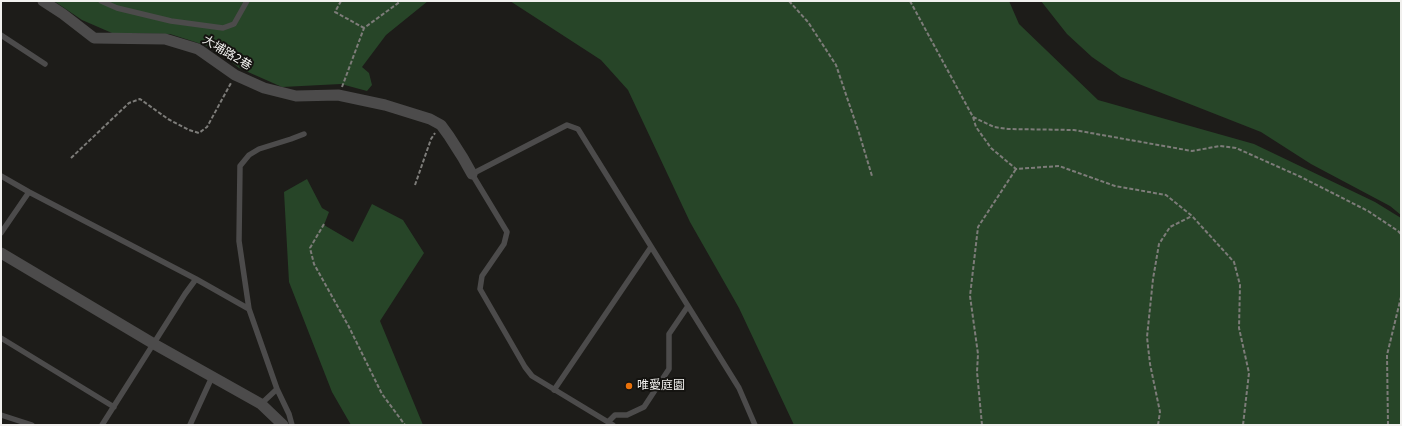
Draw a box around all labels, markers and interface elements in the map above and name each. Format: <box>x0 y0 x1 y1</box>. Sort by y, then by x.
street label: 大埔路2巷 <box>200 33 254 73</box>
place label: 唯愛庭園 <box>637 379 685 393</box>
marker: 唯愛庭園 <box>624 381 634 391</box>

